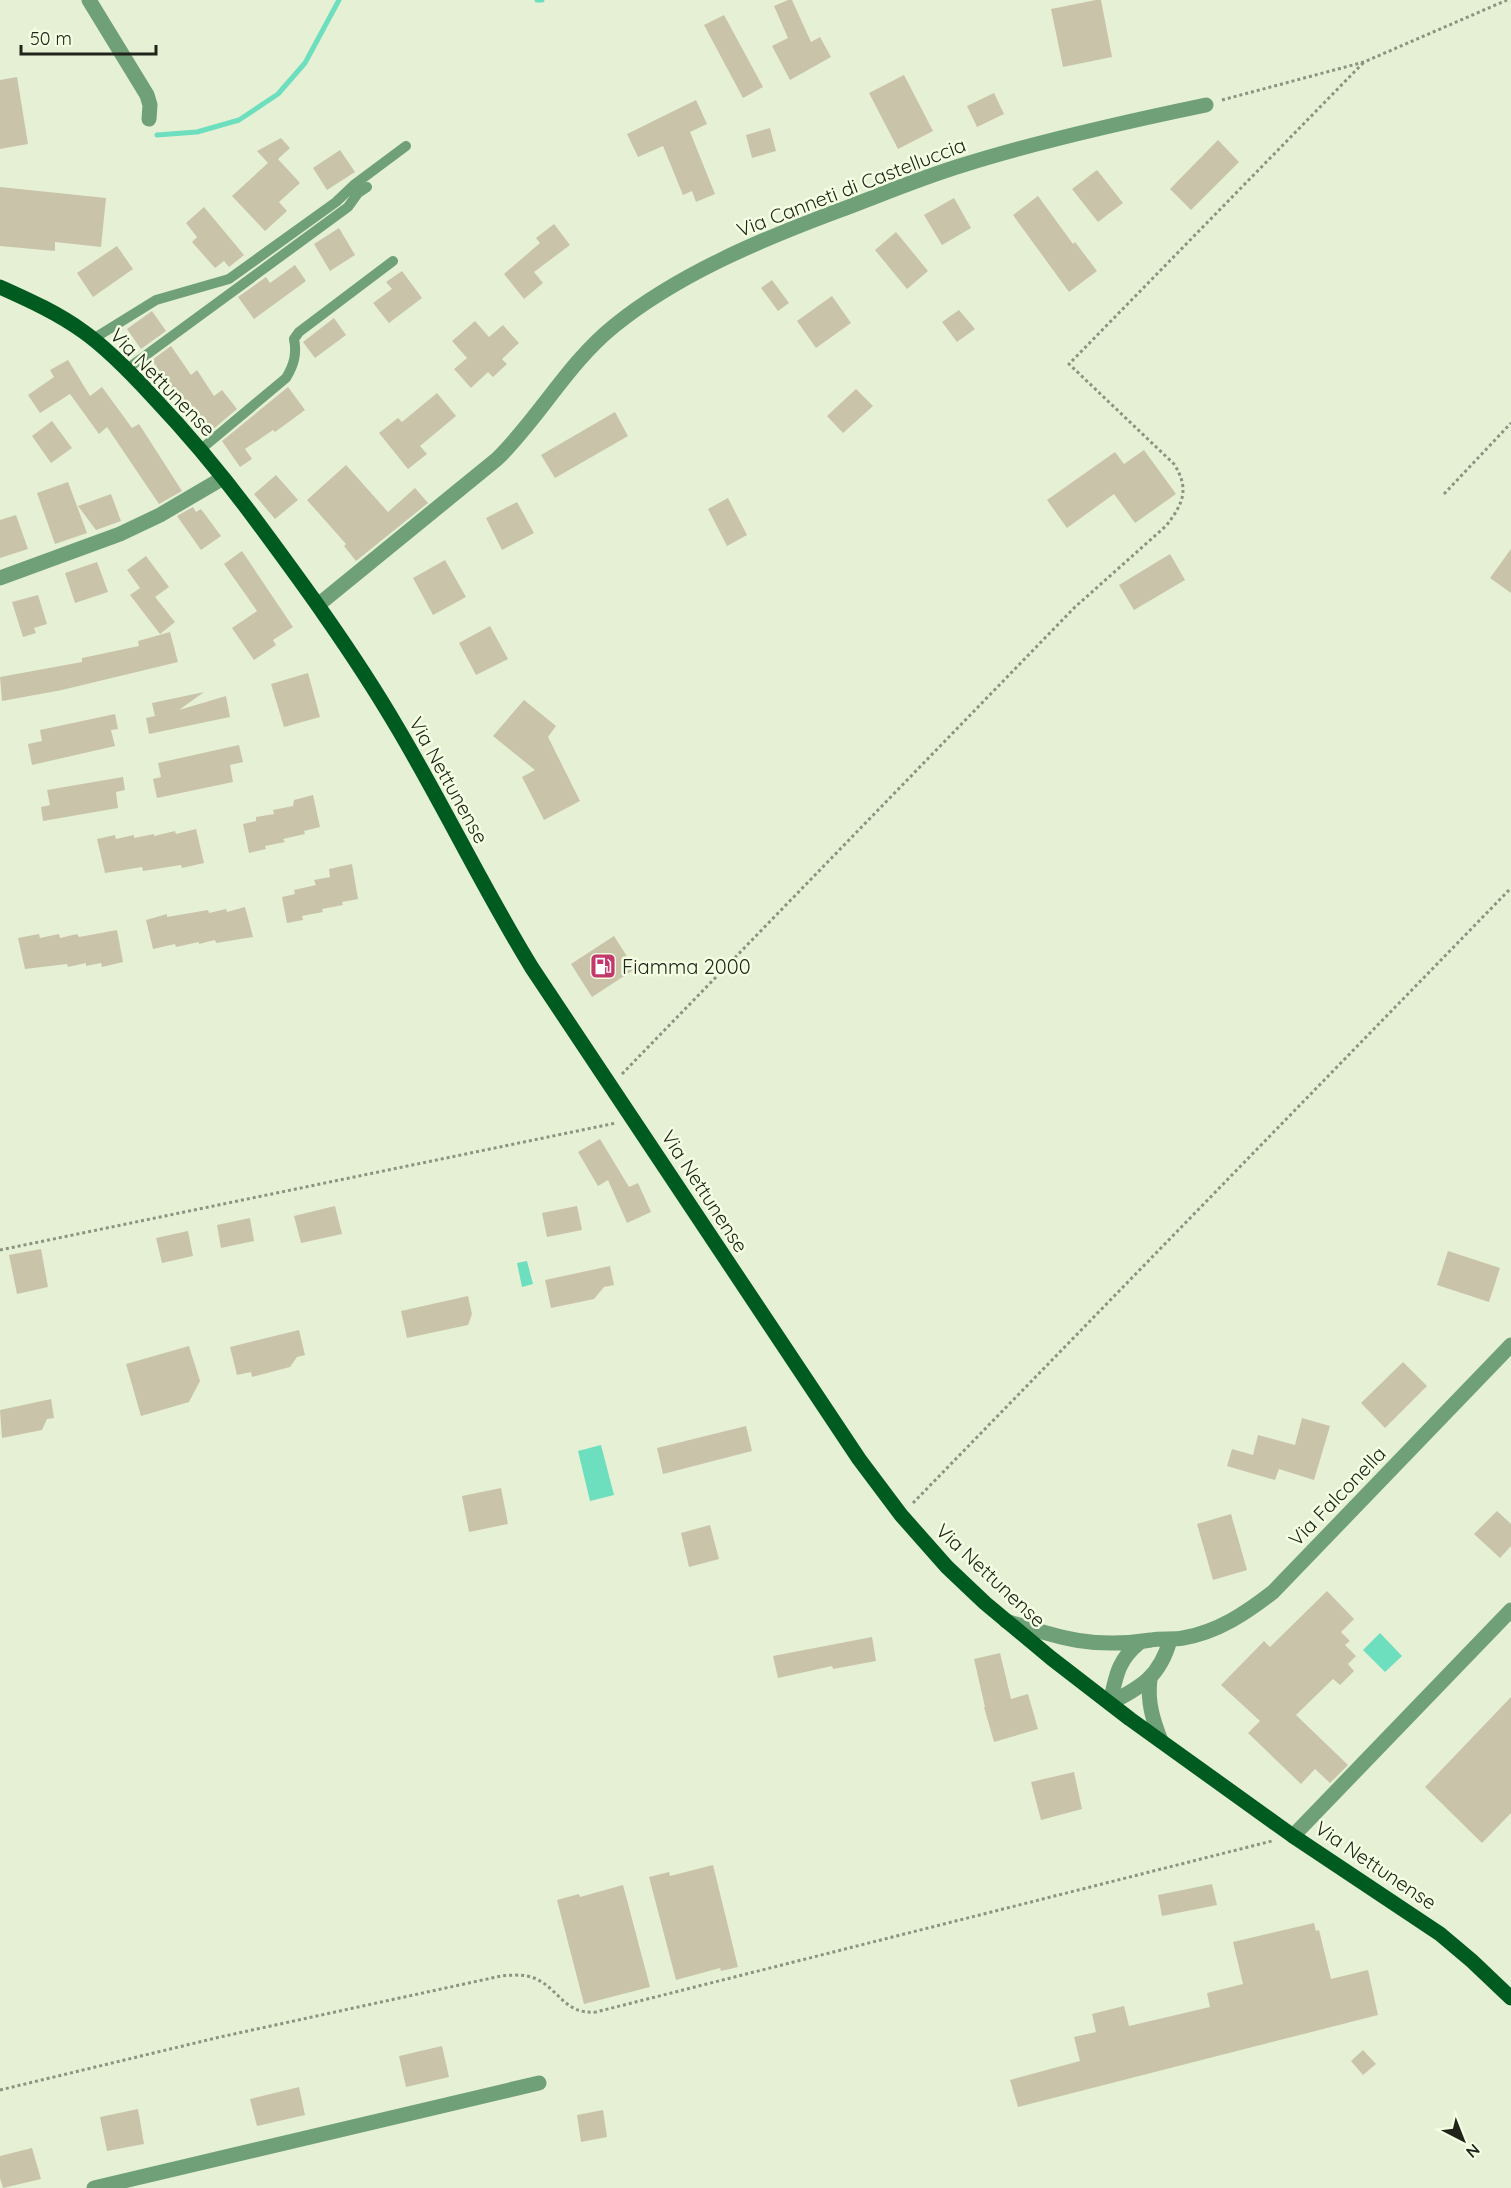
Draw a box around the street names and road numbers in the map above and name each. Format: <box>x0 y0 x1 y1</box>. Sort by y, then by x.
street label: Via Canneti di Castelluccia <box>733 132 969 242</box>
street label: Via Nettunense <box>105 323 221 441</box>
street label: Via Nettunense <box>404 712 494 848</box>
street label: Via Nettunense <box>656 1125 754 1257</box>
street label: Via Falconella <box>1283 1441 1391 1551</box>
street label: Via Nettunense <box>931 1518 1051 1632</box>
street label: Via Nettunense <box>1311 1815 1441 1915</box>

